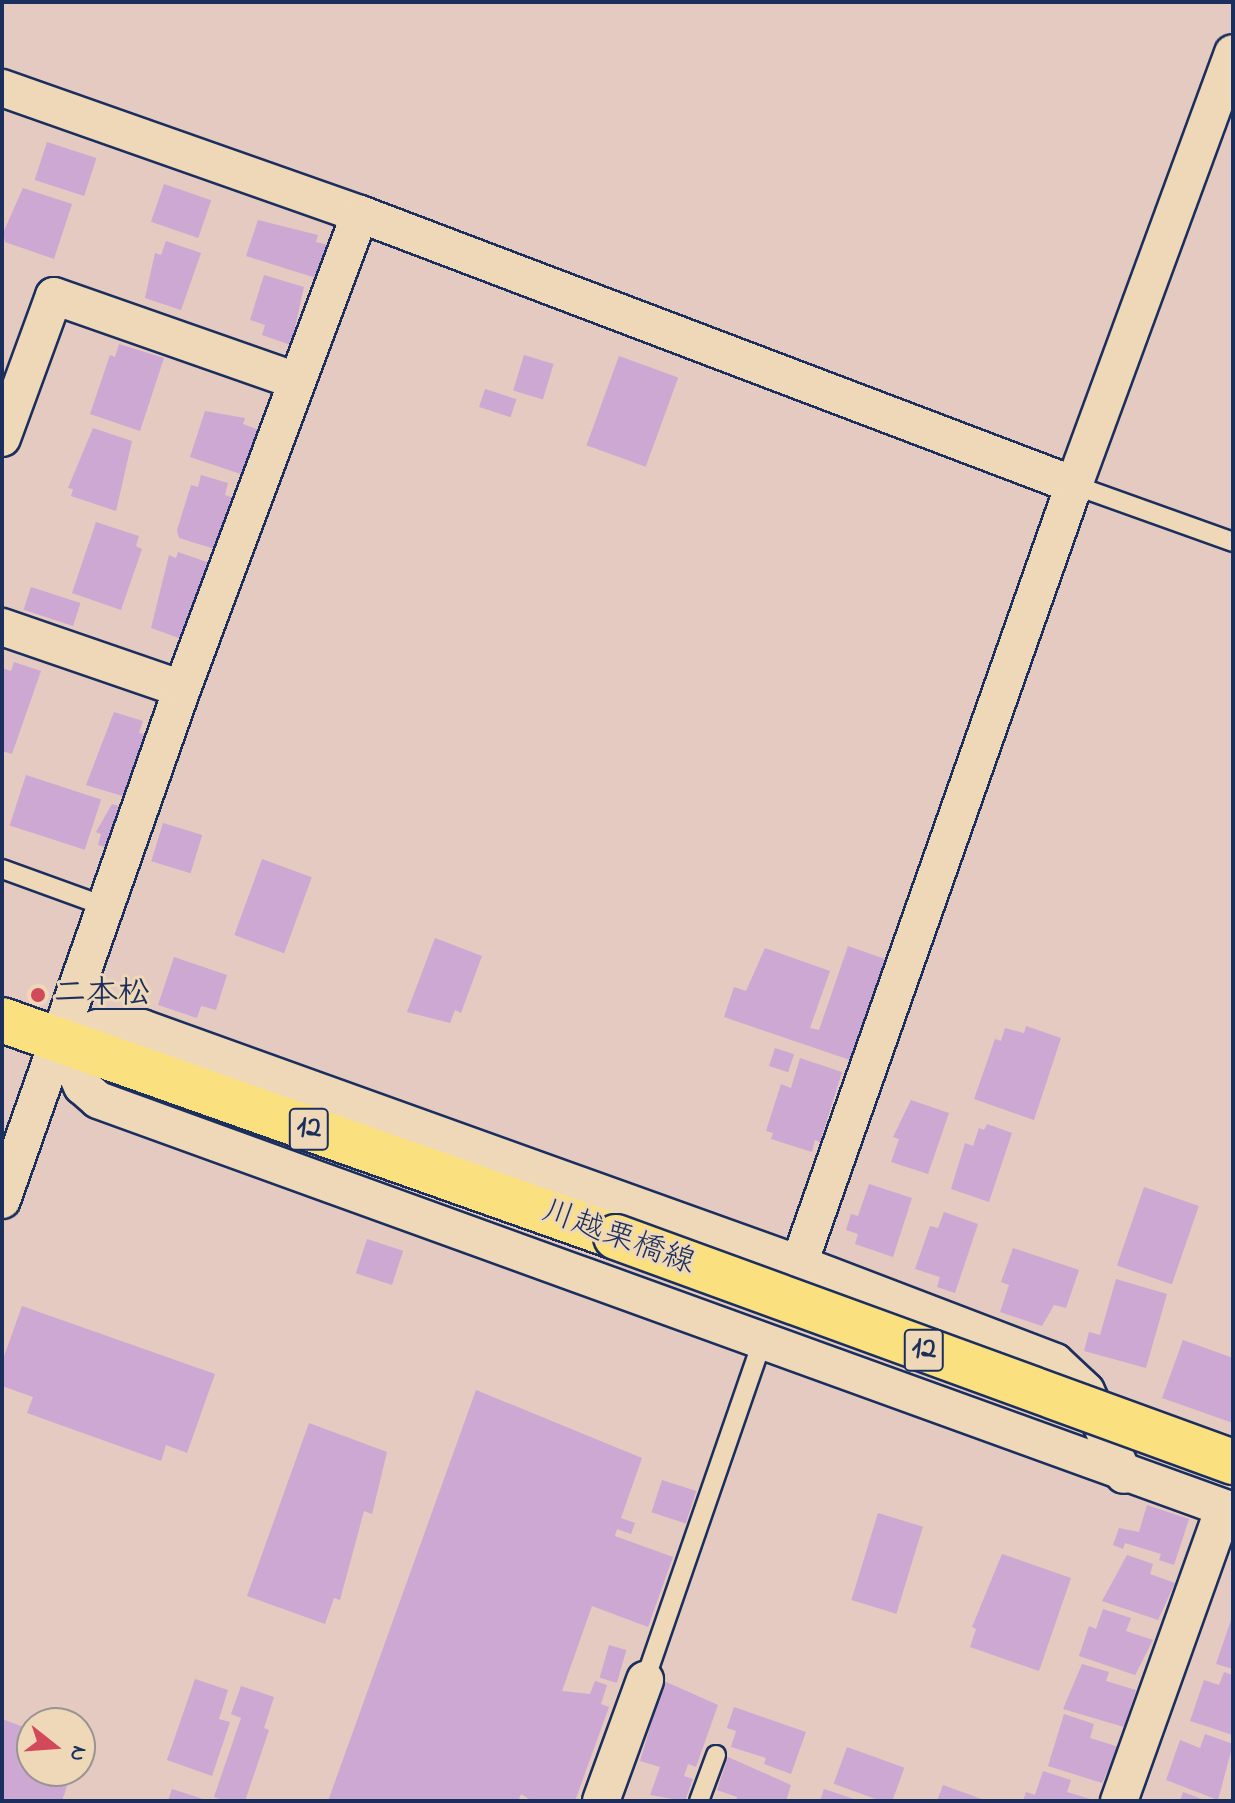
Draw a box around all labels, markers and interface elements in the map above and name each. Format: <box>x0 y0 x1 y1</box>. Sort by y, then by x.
place label: 二本松 <box>54 976 150 1014</box>
marker: 二本松 <box>29 986 47 1004</box>
road number: 12 <box>287 1103 331 1155</box>
street label: 川越栗橋線 <box>536 1194 700 1284</box>
road number: 12 <box>902 1324 946 1376</box>
north arrow <box>16 1707 96 1787</box>
text: N <box>60 1742 95 1765</box>

